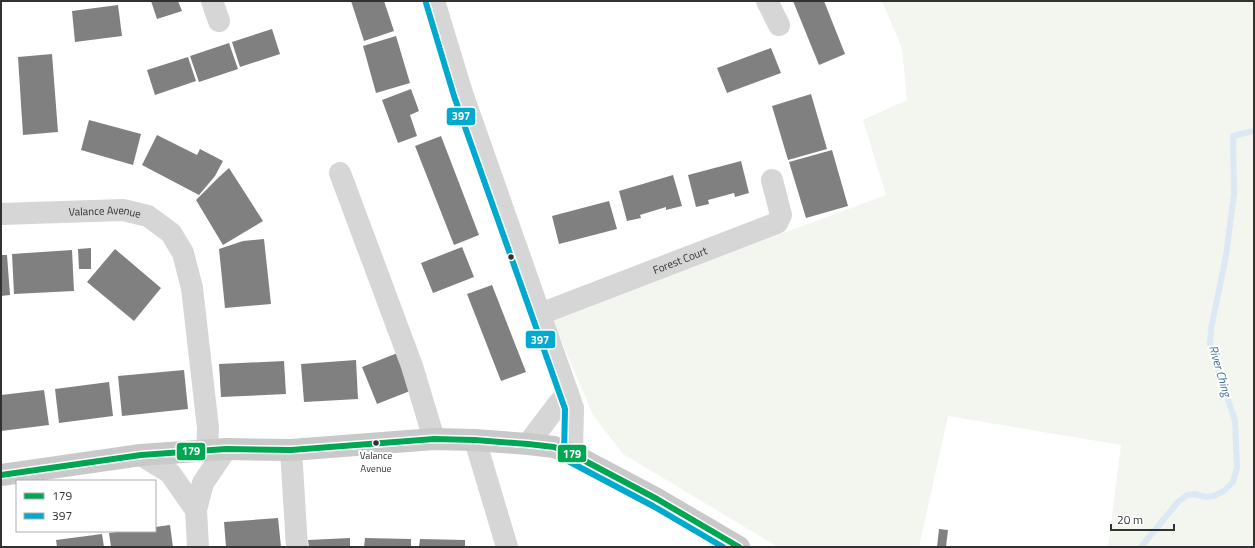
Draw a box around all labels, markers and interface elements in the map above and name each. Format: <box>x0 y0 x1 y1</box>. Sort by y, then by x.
line badge: 397 <box>446 107 476 126</box>
text: 397 <box>452 108 470 124</box>
street label: Valance Avenue <box>68 202 143 222</box>
street label: Forest Court <box>650 242 710 278</box>
unlabelled marker <box>506 252 516 262</box>
line badge: 397 <box>525 330 556 349</box>
text: 397 <box>531 332 549 348</box>
water label: River Ching <box>1204 343 1237 400</box>
marker: Valance Avenue <box>371 438 381 448</box>
line badge: 179 <box>176 442 206 461</box>
text: 179 <box>182 443 200 459</box>
line badge: 179 <box>557 444 587 463</box>
text: 179 <box>563 446 581 462</box>
place label: Valance Avenue <box>360 448 392 476</box>
legend <box>16 480 156 532</box>
text: 179 <box>52 486 72 505</box>
text: 397 <box>52 506 72 525</box>
scale bar <box>1111 506 1174 532</box>
text: 20 m <box>1117 510 1143 529</box>

